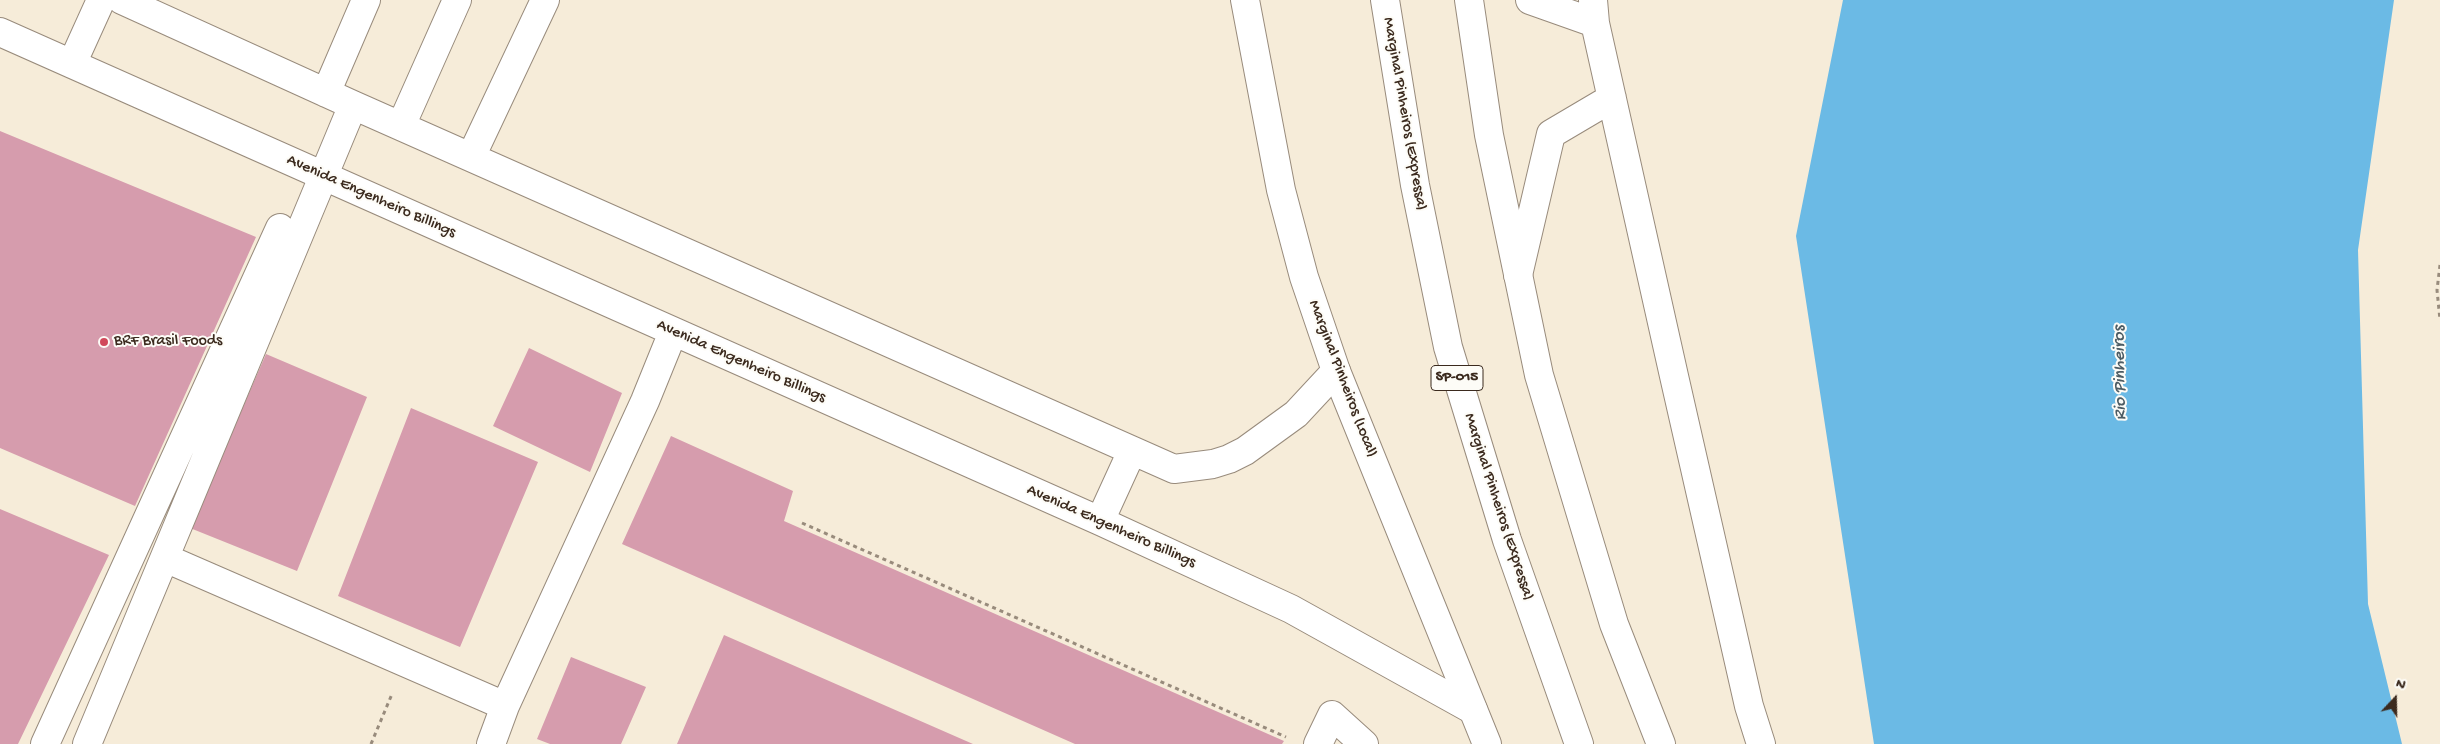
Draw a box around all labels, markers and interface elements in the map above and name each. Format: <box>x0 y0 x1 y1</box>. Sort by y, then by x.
street label: Marginal Pinheiros (Expressa) <box>1378 16 1430 212</box>
street label: Avenida Engenheiro Billings <box>283 151 459 243</box>
street label: Marginal Pinheiros (Local) <box>1303 298 1381 460</box>
street label: Avenida Engenheiro Billings <box>653 316 829 408</box>
water label: Rio Pinheiros <box>2109 326 2133 420</box>
place label: BRF Brasil Foods <box>114 332 222 352</box>
marker: BRF Brasil Foods <box>98 336 110 348</box>
road number: SP-015 <box>1431 366 1483 390</box>
street label: Marginal Pinheiros (Expressa) <box>1459 411 1537 603</box>
street label: Avenida Engenheiro Billings <box>1023 481 1199 573</box>
north arrow <box>2370 674 2420 724</box>
text: N <box>2393 675 2408 694</box>

